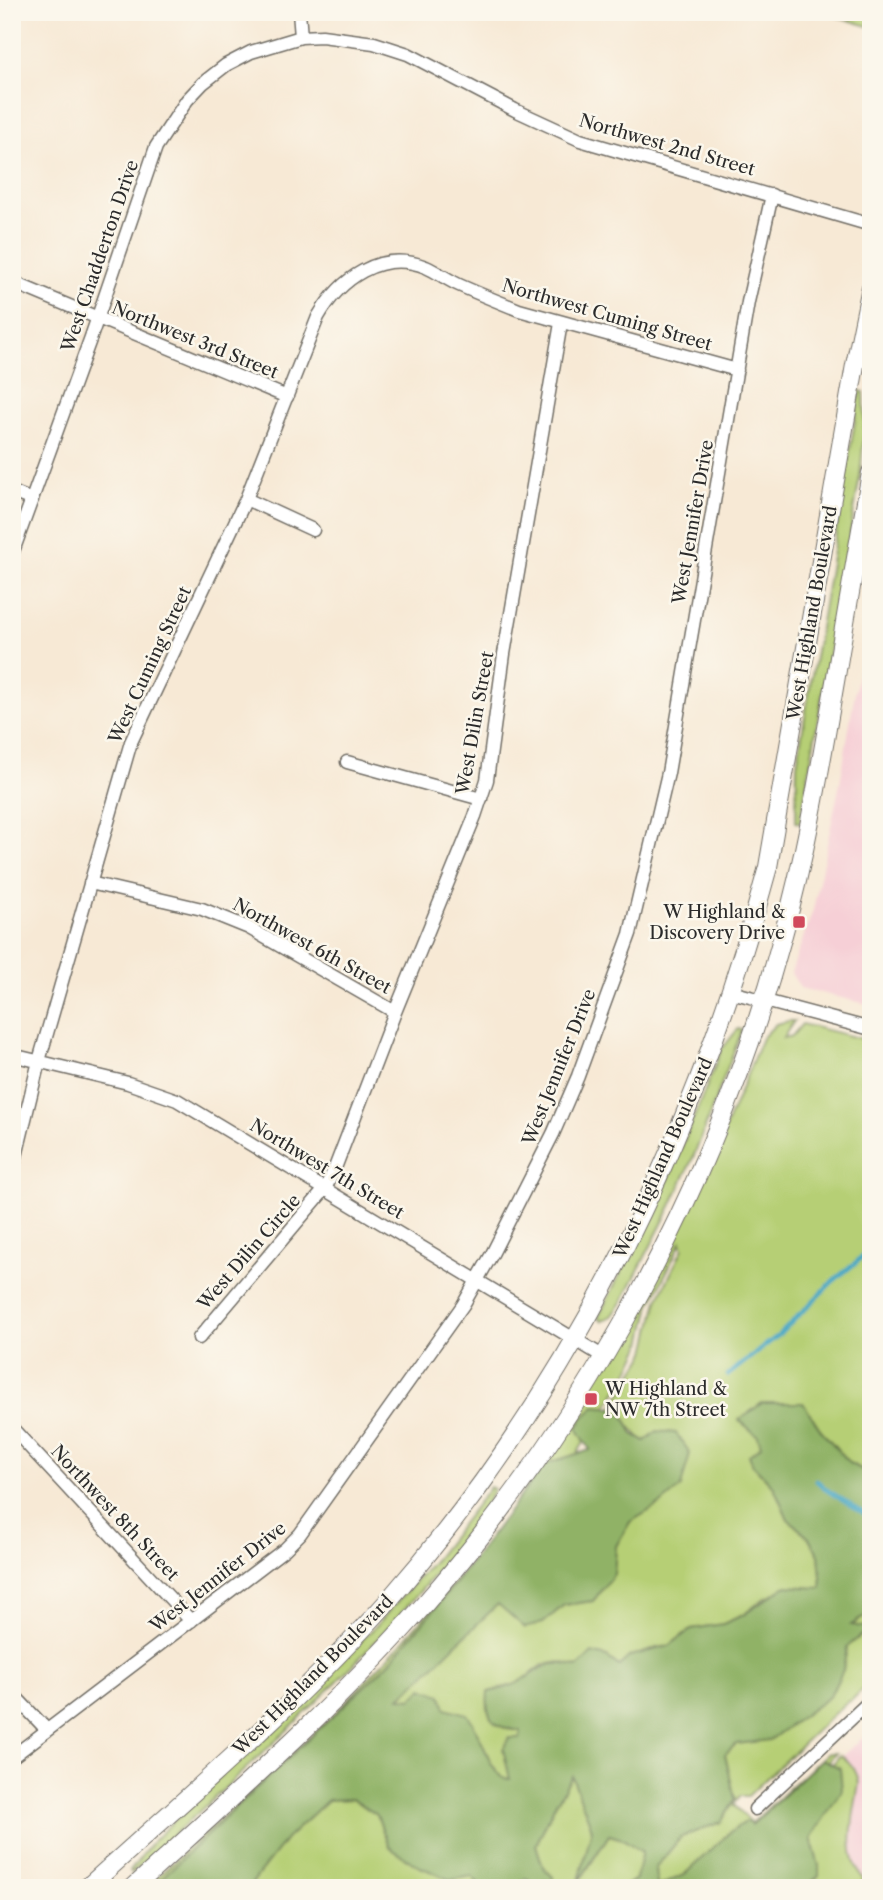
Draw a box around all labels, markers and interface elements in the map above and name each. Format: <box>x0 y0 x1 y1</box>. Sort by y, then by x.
street label: Northwest 2nd Street <box>577 109 758 181</box>
street label: West Chadderton Drive <box>56 157 143 356</box>
street label: Northwest Cuming Street <box>499 274 715 356</box>
street label: Northwest 3rd Street <box>109 297 282 384</box>
street label: West Jennifer Drive <box>668 438 718 607</box>
street label: West Highland Boulevard <box>782 504 842 723</box>
street label: West Cuming Street <box>103 582 196 748</box>
street label: West Dilin Street <box>451 649 499 797</box>
street label: Northwest 6th Street <box>229 893 396 999</box>
place label: W Highland & Discovery Drive <box>649 901 785 944</box>
marker: W Highland & Discovery Drive <box>791 914 807 930</box>
street label: West Jennifer Drive <box>517 986 600 1149</box>
street label: West Highland Boulevard <box>608 1054 717 1263</box>
street label: Northwest 7th Street <box>246 1114 409 1224</box>
street label: West Dilin Circle <box>192 1190 305 1315</box>
place label: W Highland & NW 7th Street <box>604 1378 727 1421</box>
marker: W Highland & NW 7th Street <box>583 1391 599 1407</box>
street label: Northwest 8th Street <box>46 1441 184 1586</box>
street label: West Jennifer Drive <box>145 1517 290 1638</box>
street label: West Highland Boulevard <box>228 1590 398 1760</box>

